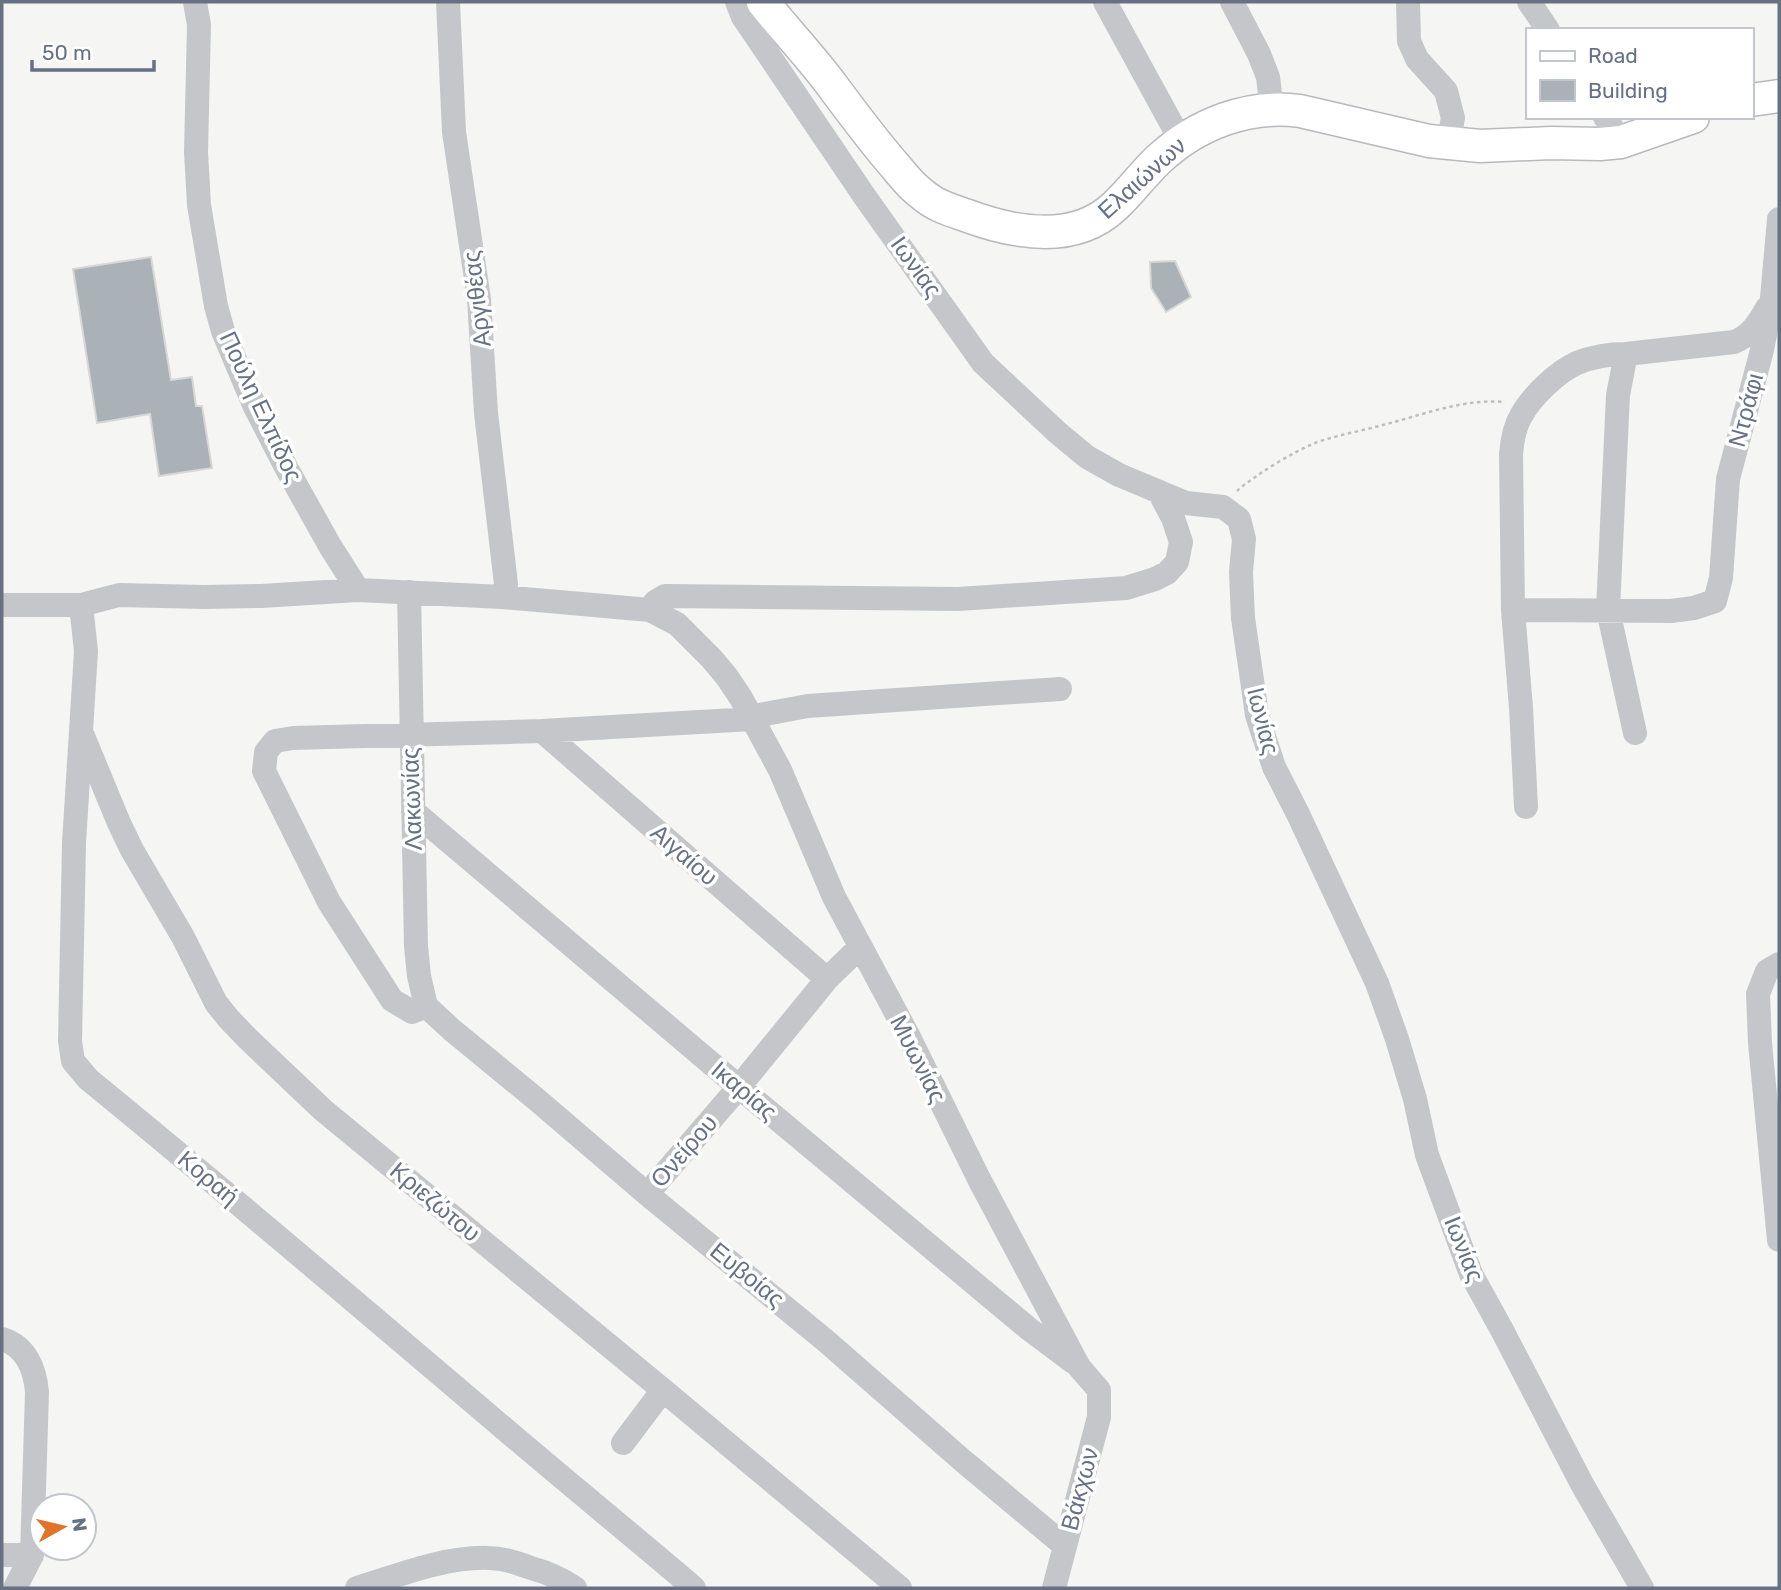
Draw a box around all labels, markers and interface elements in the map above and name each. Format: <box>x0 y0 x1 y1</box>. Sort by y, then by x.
scale bar <box>32 28 154 72</box>
legend <box>1526 28 1753 119</box>
text: 50 m <box>42 40 92 65</box>
text: Road <box>1588 43 1638 68</box>
text: Building <box>1588 78 1668 103</box>
street label: Ελαιώνων <box>1092 131 1192 225</box>
street label: Ιωνίας <box>885 231 947 303</box>
street label: Αργιθέας <box>457 249 497 349</box>
street label: Πούλη Ελπίδος <box>214 327 308 487</box>
street label: Ντράφι <box>1723 370 1769 450</box>
street label: Ιωνίας <box>1241 685 1285 757</box>
street label: Λακωνίας <box>396 747 428 851</box>
street label: Αιγαίου <box>645 819 723 891</box>
street label: Μυωνίας <box>884 1010 952 1108</box>
street label: Ικαρίας <box>706 1056 782 1126</box>
street label: Ονείρου <box>645 1109 723 1193</box>
street label: Κοραή <box>172 1145 244 1211</box>
street label: Κριεζώτου <box>384 1156 486 1248</box>
street label: Ιωνίας <box>1438 1212 1490 1286</box>
street label: Ευβοίας <box>704 1237 790 1313</box>
street label: Βάκχων <box>1056 1445 1104 1533</box>
north arrow <box>28 1492 98 1562</box>
text: N <box>67 1516 92 1533</box>

